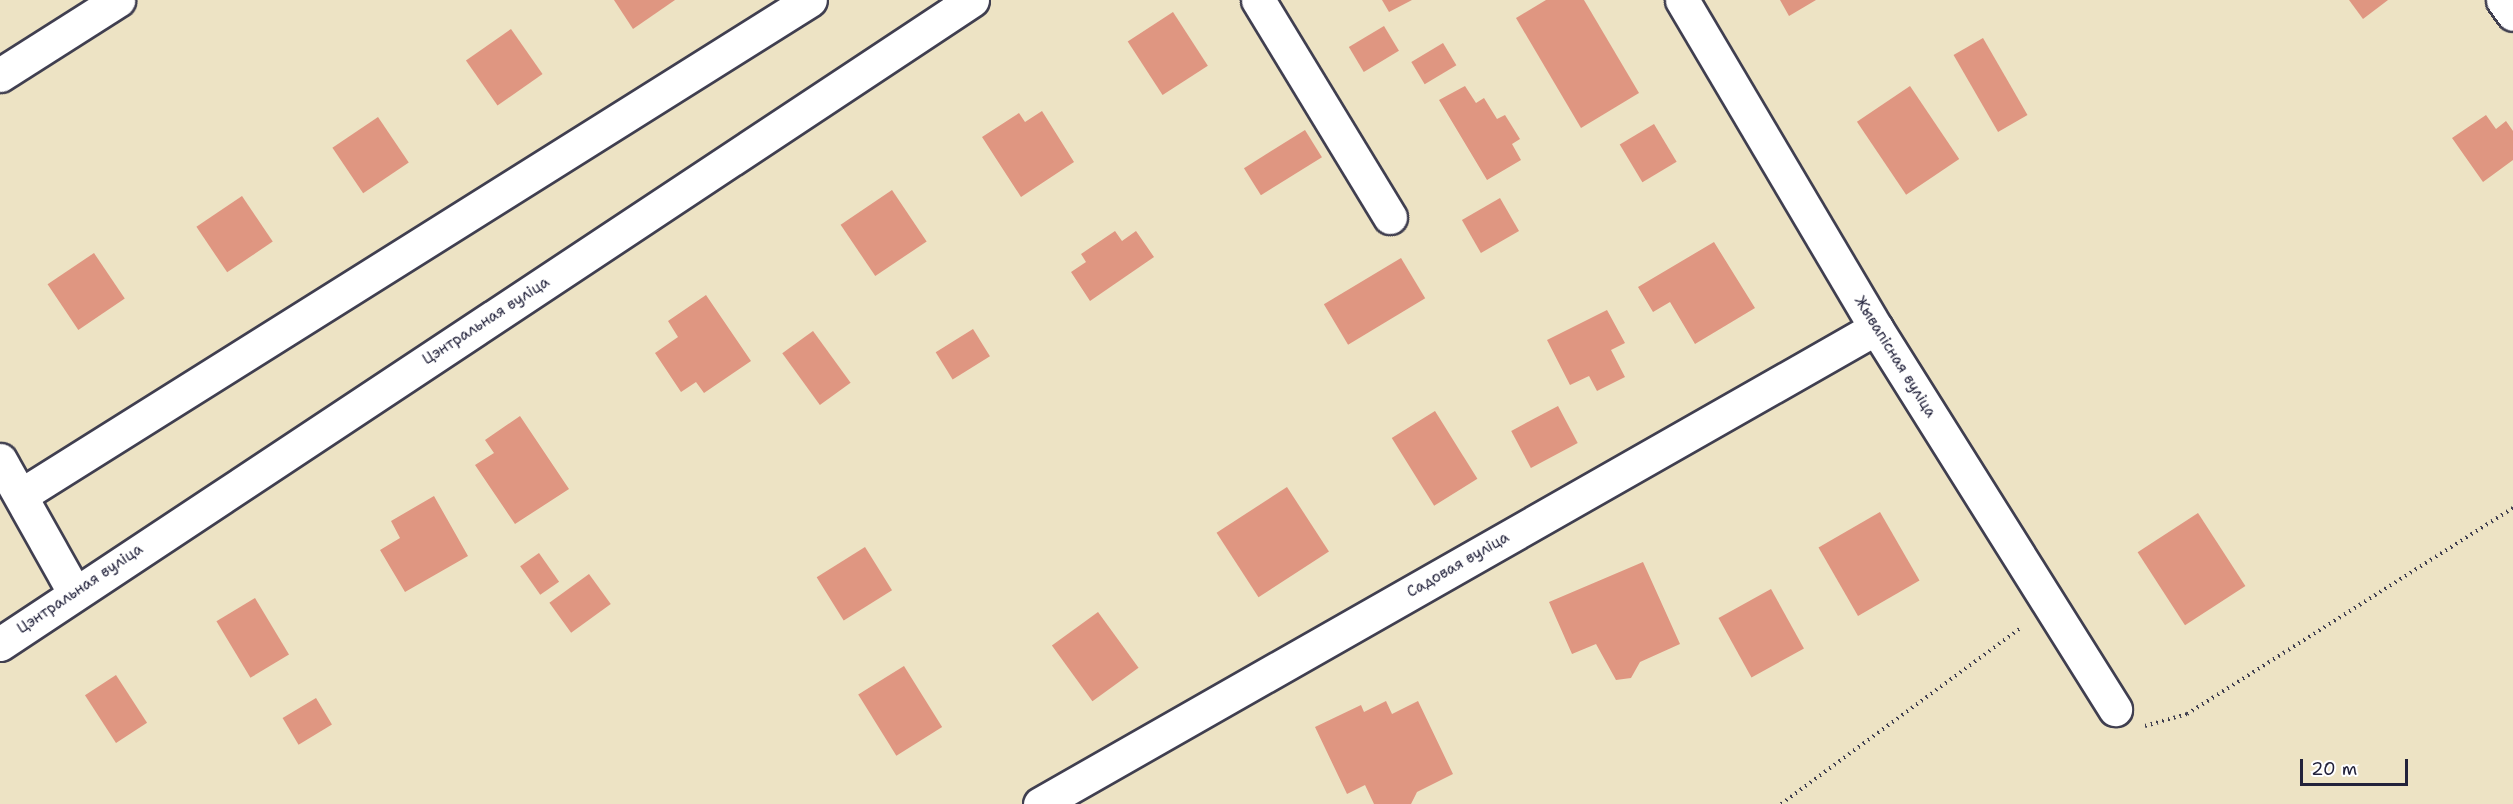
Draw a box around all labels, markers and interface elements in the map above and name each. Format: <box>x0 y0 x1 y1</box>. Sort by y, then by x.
street label: Цэнтральная вуліца <box>419 273 553 369</box>
street label: Жывапісная вуліца <box>1850 293 1940 421</box>
street label: Садовая вуліца <box>1404 528 1512 602</box>
street label: Цэнтральная вуліца <box>14 540 146 638</box>
scale bar <box>2303 747 2411 785</box>
text: 20 m <box>2311 757 2357 781</box>

